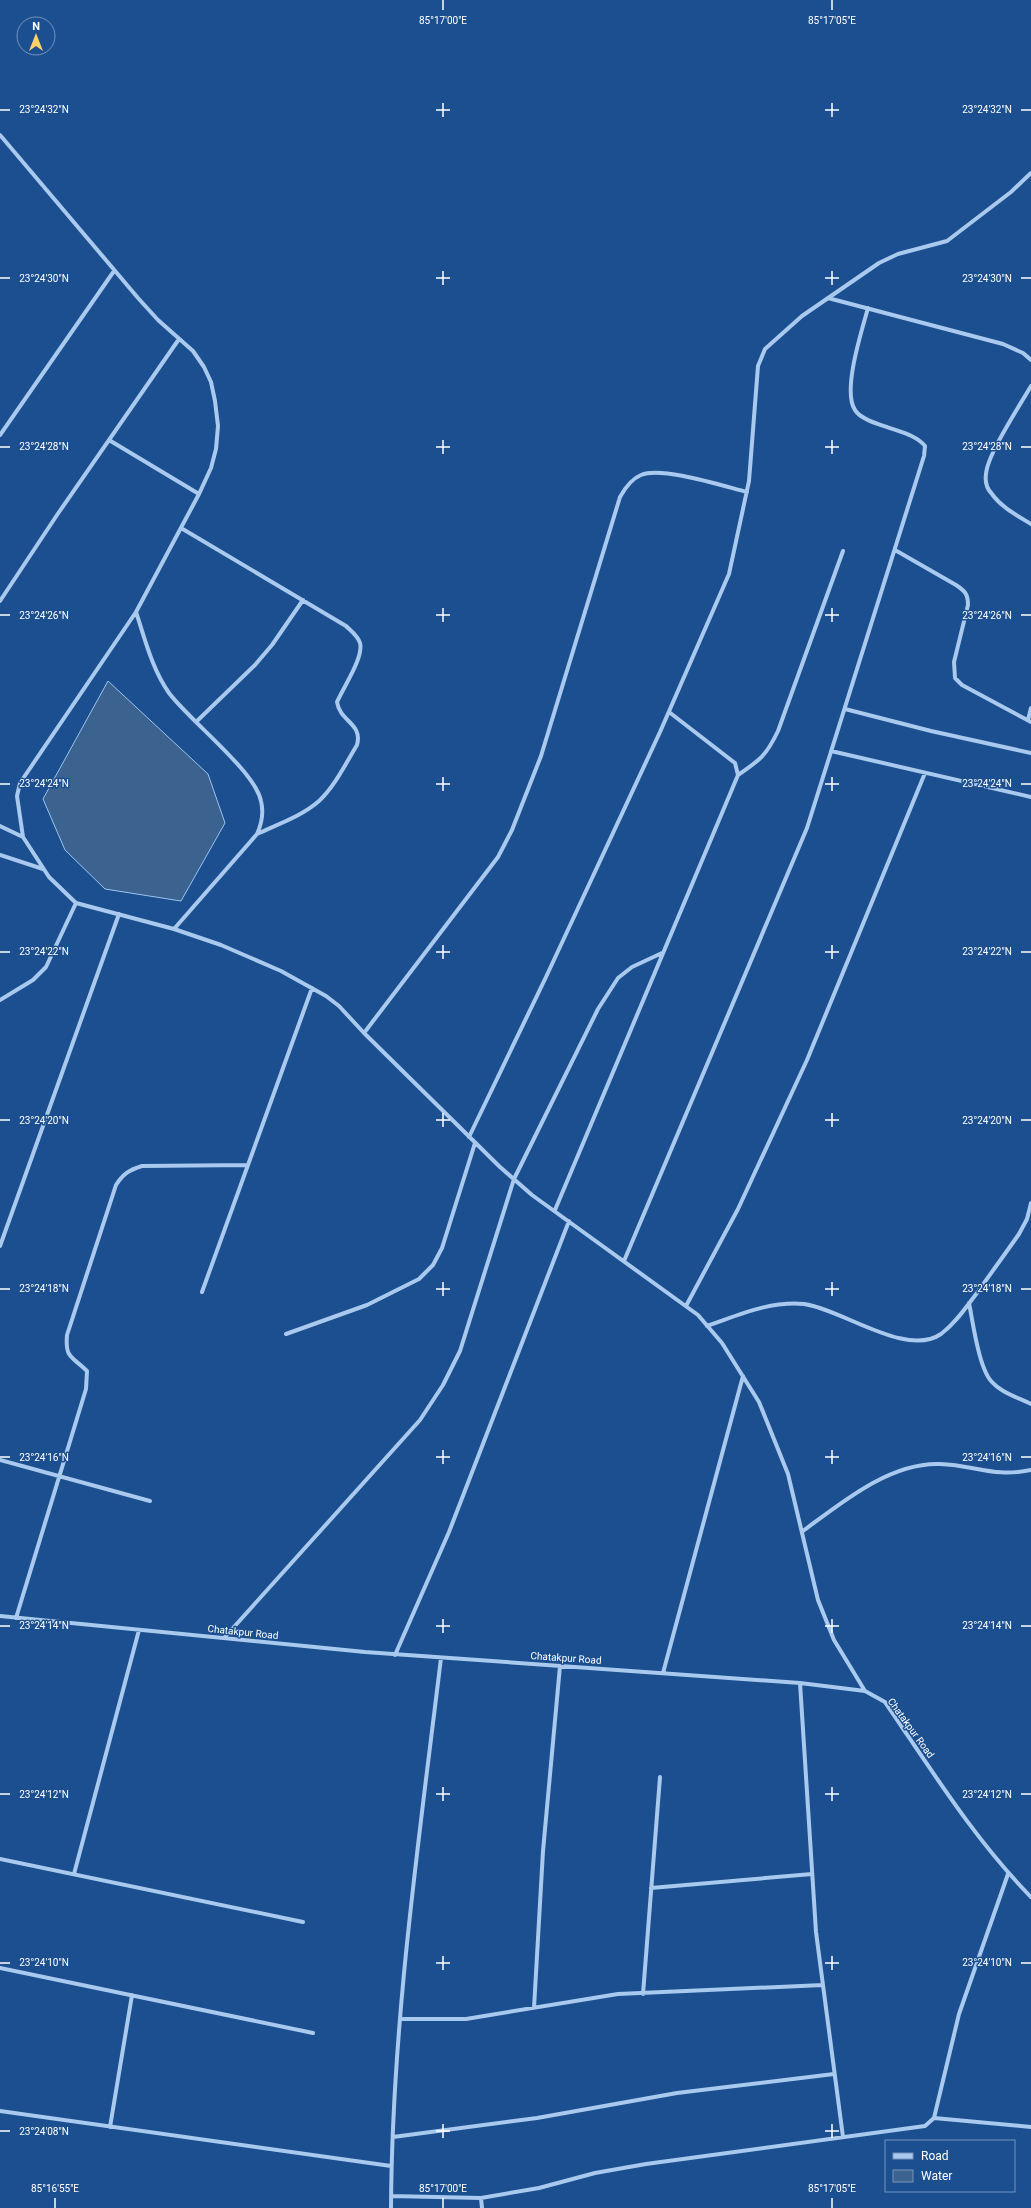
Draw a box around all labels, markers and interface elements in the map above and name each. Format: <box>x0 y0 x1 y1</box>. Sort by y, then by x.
text: 85°17'00"E <box>419 15 467 26</box>
text: 85°17'05"E <box>808 15 856 26</box>
north arrow <box>16 16 56 56</box>
text: N <box>32 20 40 33</box>
text: 23°24'32"N <box>19 104 69 115</box>
text: 23°24'32"N <box>962 104 1012 115</box>
text: 23°24'30"N <box>19 273 69 284</box>
text: 23°24'30"N <box>962 273 1012 284</box>
text: 23°24'28"N <box>19 441 69 452</box>
text: 23°24'28"N <box>962 441 1012 452</box>
text: 23°24'26"N <box>19 610 69 621</box>
text: 23°24'26"N <box>962 610 1012 621</box>
text: 23°24'24"N <box>19 778 69 789</box>
text: 23°24'24"N <box>962 778 1012 789</box>
text: 23°24'22"N <box>19 946 69 957</box>
text: 23°24'22"N <box>962 946 1012 957</box>
text: 23°24'20"N <box>19 1115 69 1126</box>
text: 23°24'20"N <box>962 1115 1012 1126</box>
text: 23°24'18"N <box>19 1283 69 1294</box>
text: 23°24'18"N <box>962 1283 1012 1294</box>
text: 23°24'16"N <box>19 1452 69 1463</box>
text: 23°24'16"N <box>962 1452 1012 1463</box>
text: 23°24'14"N <box>19 1620 69 1631</box>
text: 23°24'14"N <box>962 1620 1012 1631</box>
street label: Chatakpur Road <box>207 1623 279 1641</box>
street label: Chatakpur Road <box>530 1650 602 1666</box>
street label: Chatakpur Road <box>886 1696 936 1760</box>
text: 23°24'12"N <box>19 1789 69 1800</box>
text: 23°24'12"N <box>962 1789 1012 1800</box>
text: 23°24'10"N <box>19 1957 69 1968</box>
text: 23°24'10"N <box>962 1957 1012 1968</box>
text: 23°24'08"N <box>19 2126 69 2137</box>
legend <box>885 2140 1015 2192</box>
text: Road <box>921 2149 949 2163</box>
text: Water <box>921 2169 952 2183</box>
text: 85°16'55"E <box>31 2183 79 2194</box>
text: 85°17'00"E <box>419 2183 467 2194</box>
text: 85°17'05"E <box>808 2183 856 2194</box>

